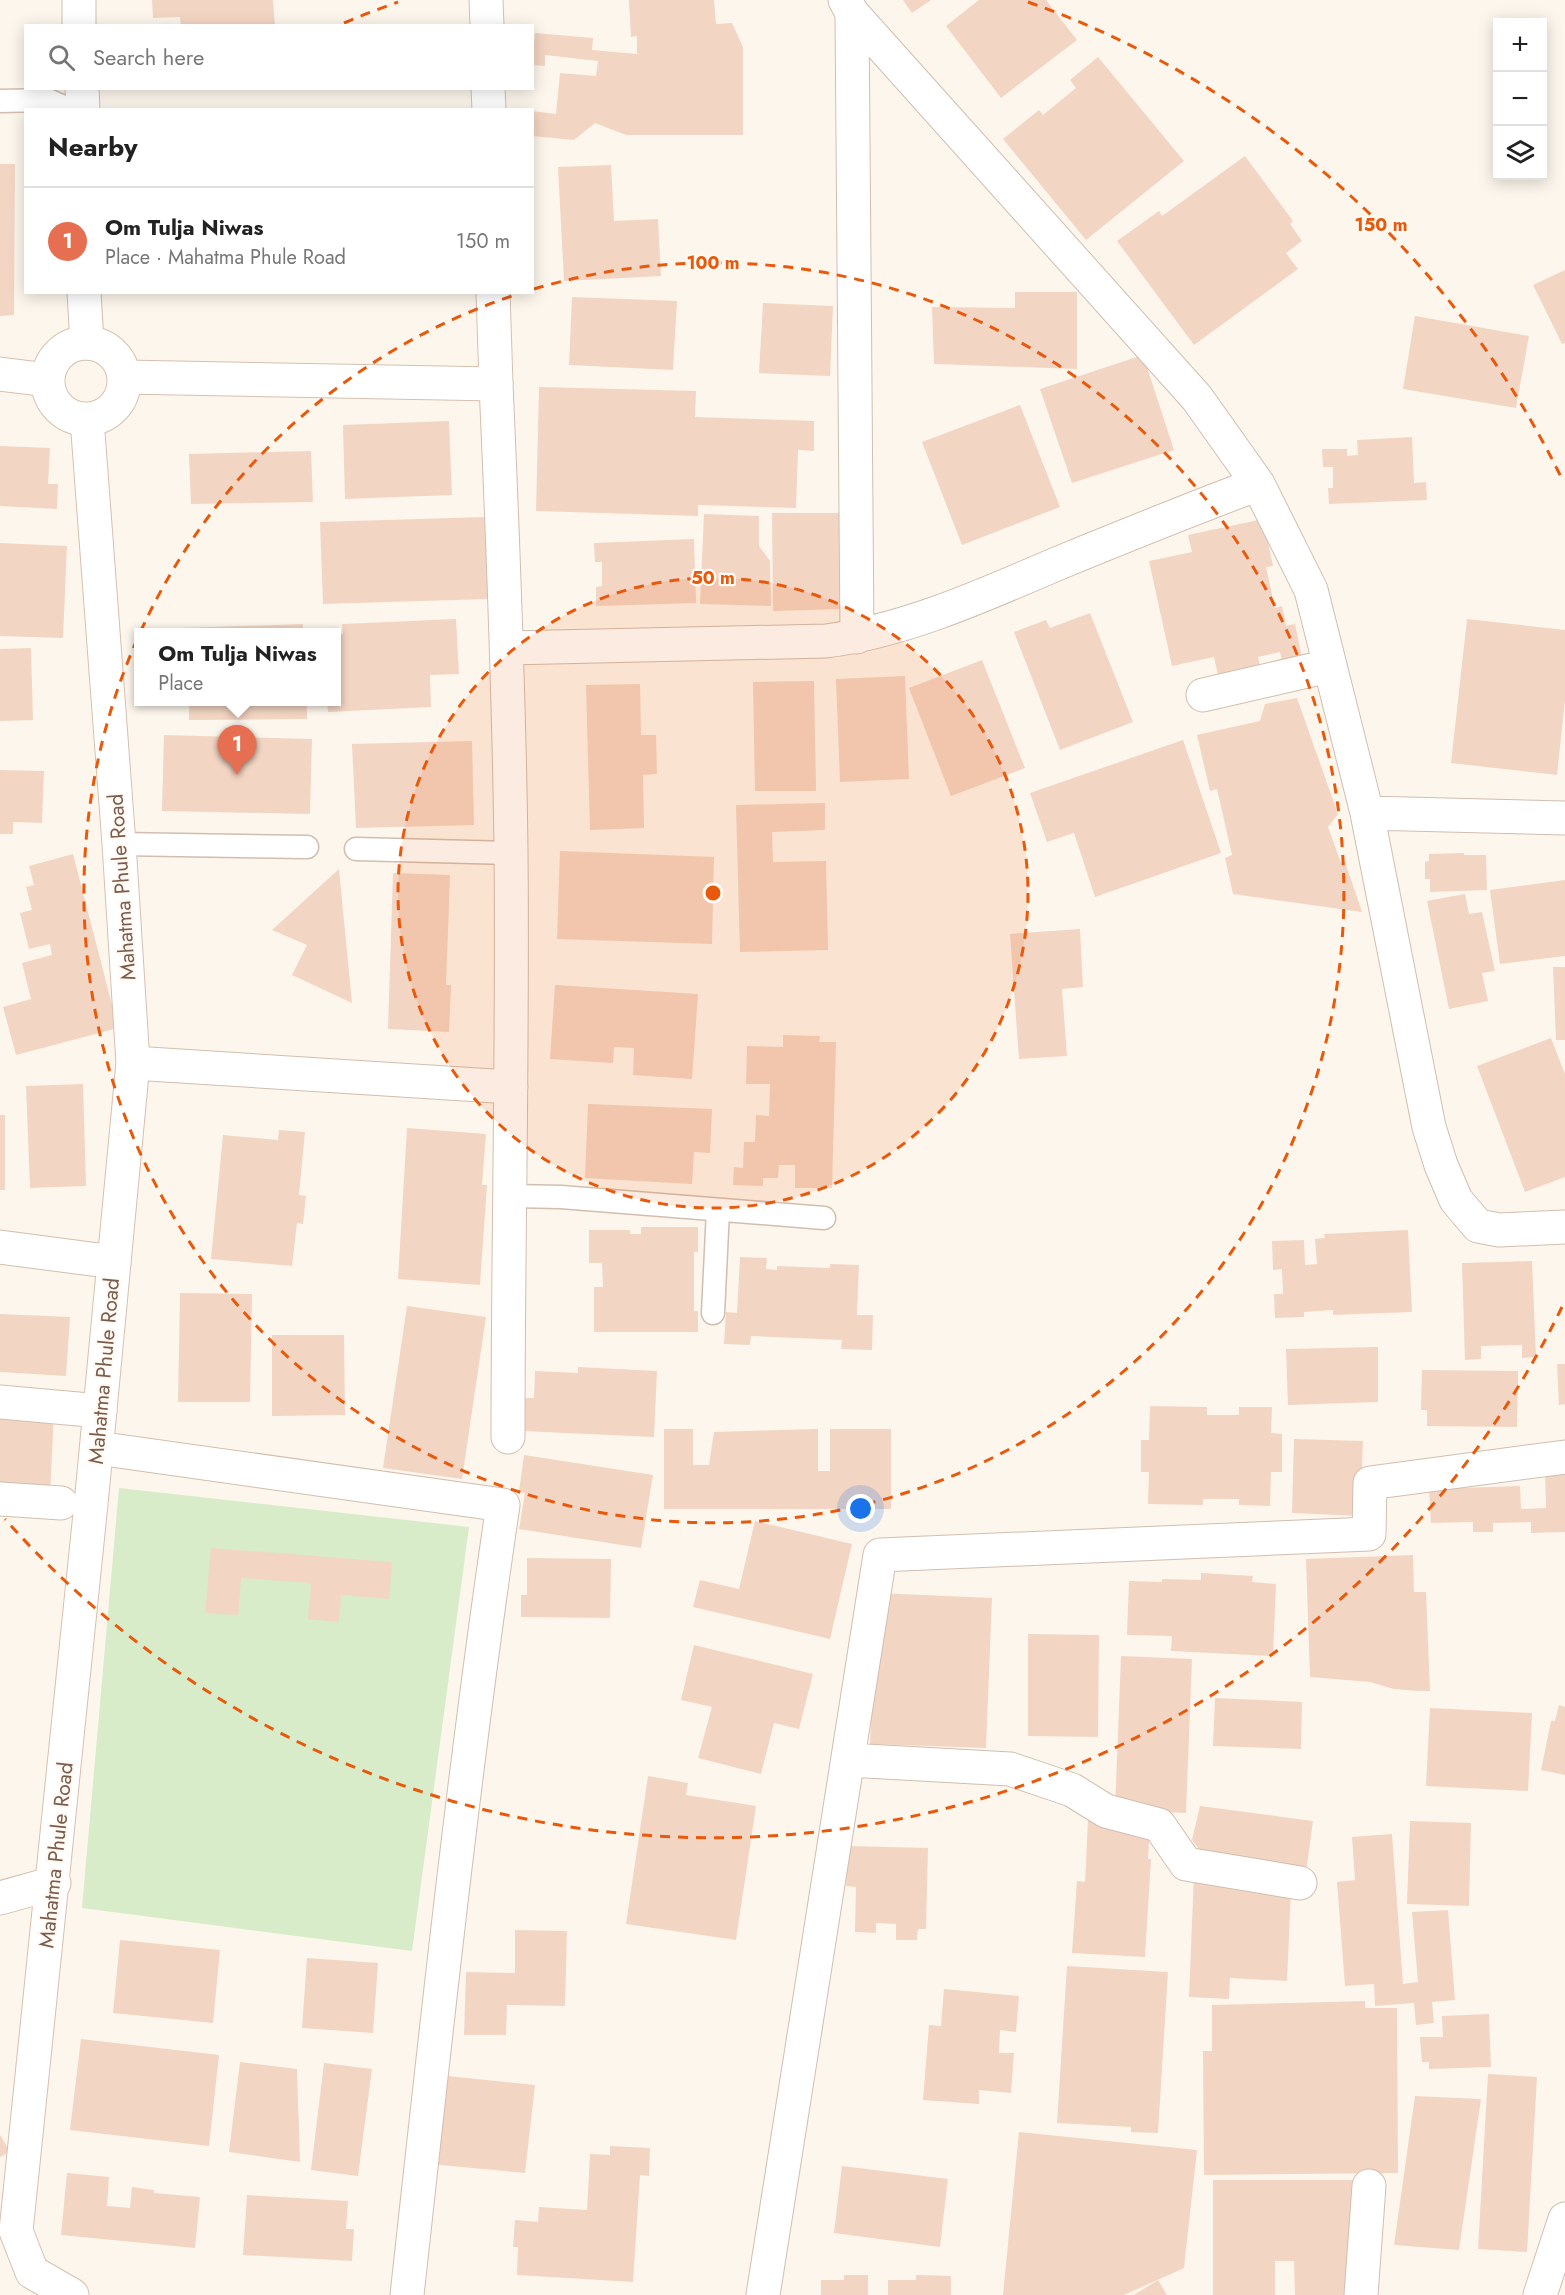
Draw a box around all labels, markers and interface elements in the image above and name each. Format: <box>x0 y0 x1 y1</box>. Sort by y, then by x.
map controls <box>1493 18 1547 180</box>
button: + <box>1493 18 1547 72</box>
search box <box>24 24 534 90</box>
icon: search <box>45 41 78 74</box>
text: Search here <box>93 41 204 73</box>
button: − <box>1493 72 1547 126</box>
button: layers <box>1493 126 1547 180</box>
text: Nearby <box>48 128 137 166</box>
text: Om Tulja Niwas <box>105 211 264 243</box>
text: 150 m <box>1355 212 1407 238</box>
text: 1 <box>62 227 73 256</box>
text: 150 m <box>456 227 510 256</box>
text: Place · Mahatma Phule Road <box>105 243 346 272</box>
text: 100 m <box>686 250 740 276</box>
text: 50 m <box>691 565 735 591</box>
popup <box>134 628 341 706</box>
text: Om Tulja Niwas <box>158 637 317 669</box>
text: Place <box>158 669 203 698</box>
pin: 1 <box>218 726 256 775</box>
street label: Mahatma Phule Road <box>101 793 143 981</box>
centre of rings <box>703 883 723 903</box>
street label: Mahatma Phule Road <box>81 1277 127 1465</box>
your location <box>846 1494 875 1523</box>
street label: Mahatma Phule Road <box>31 1761 81 1949</box>

